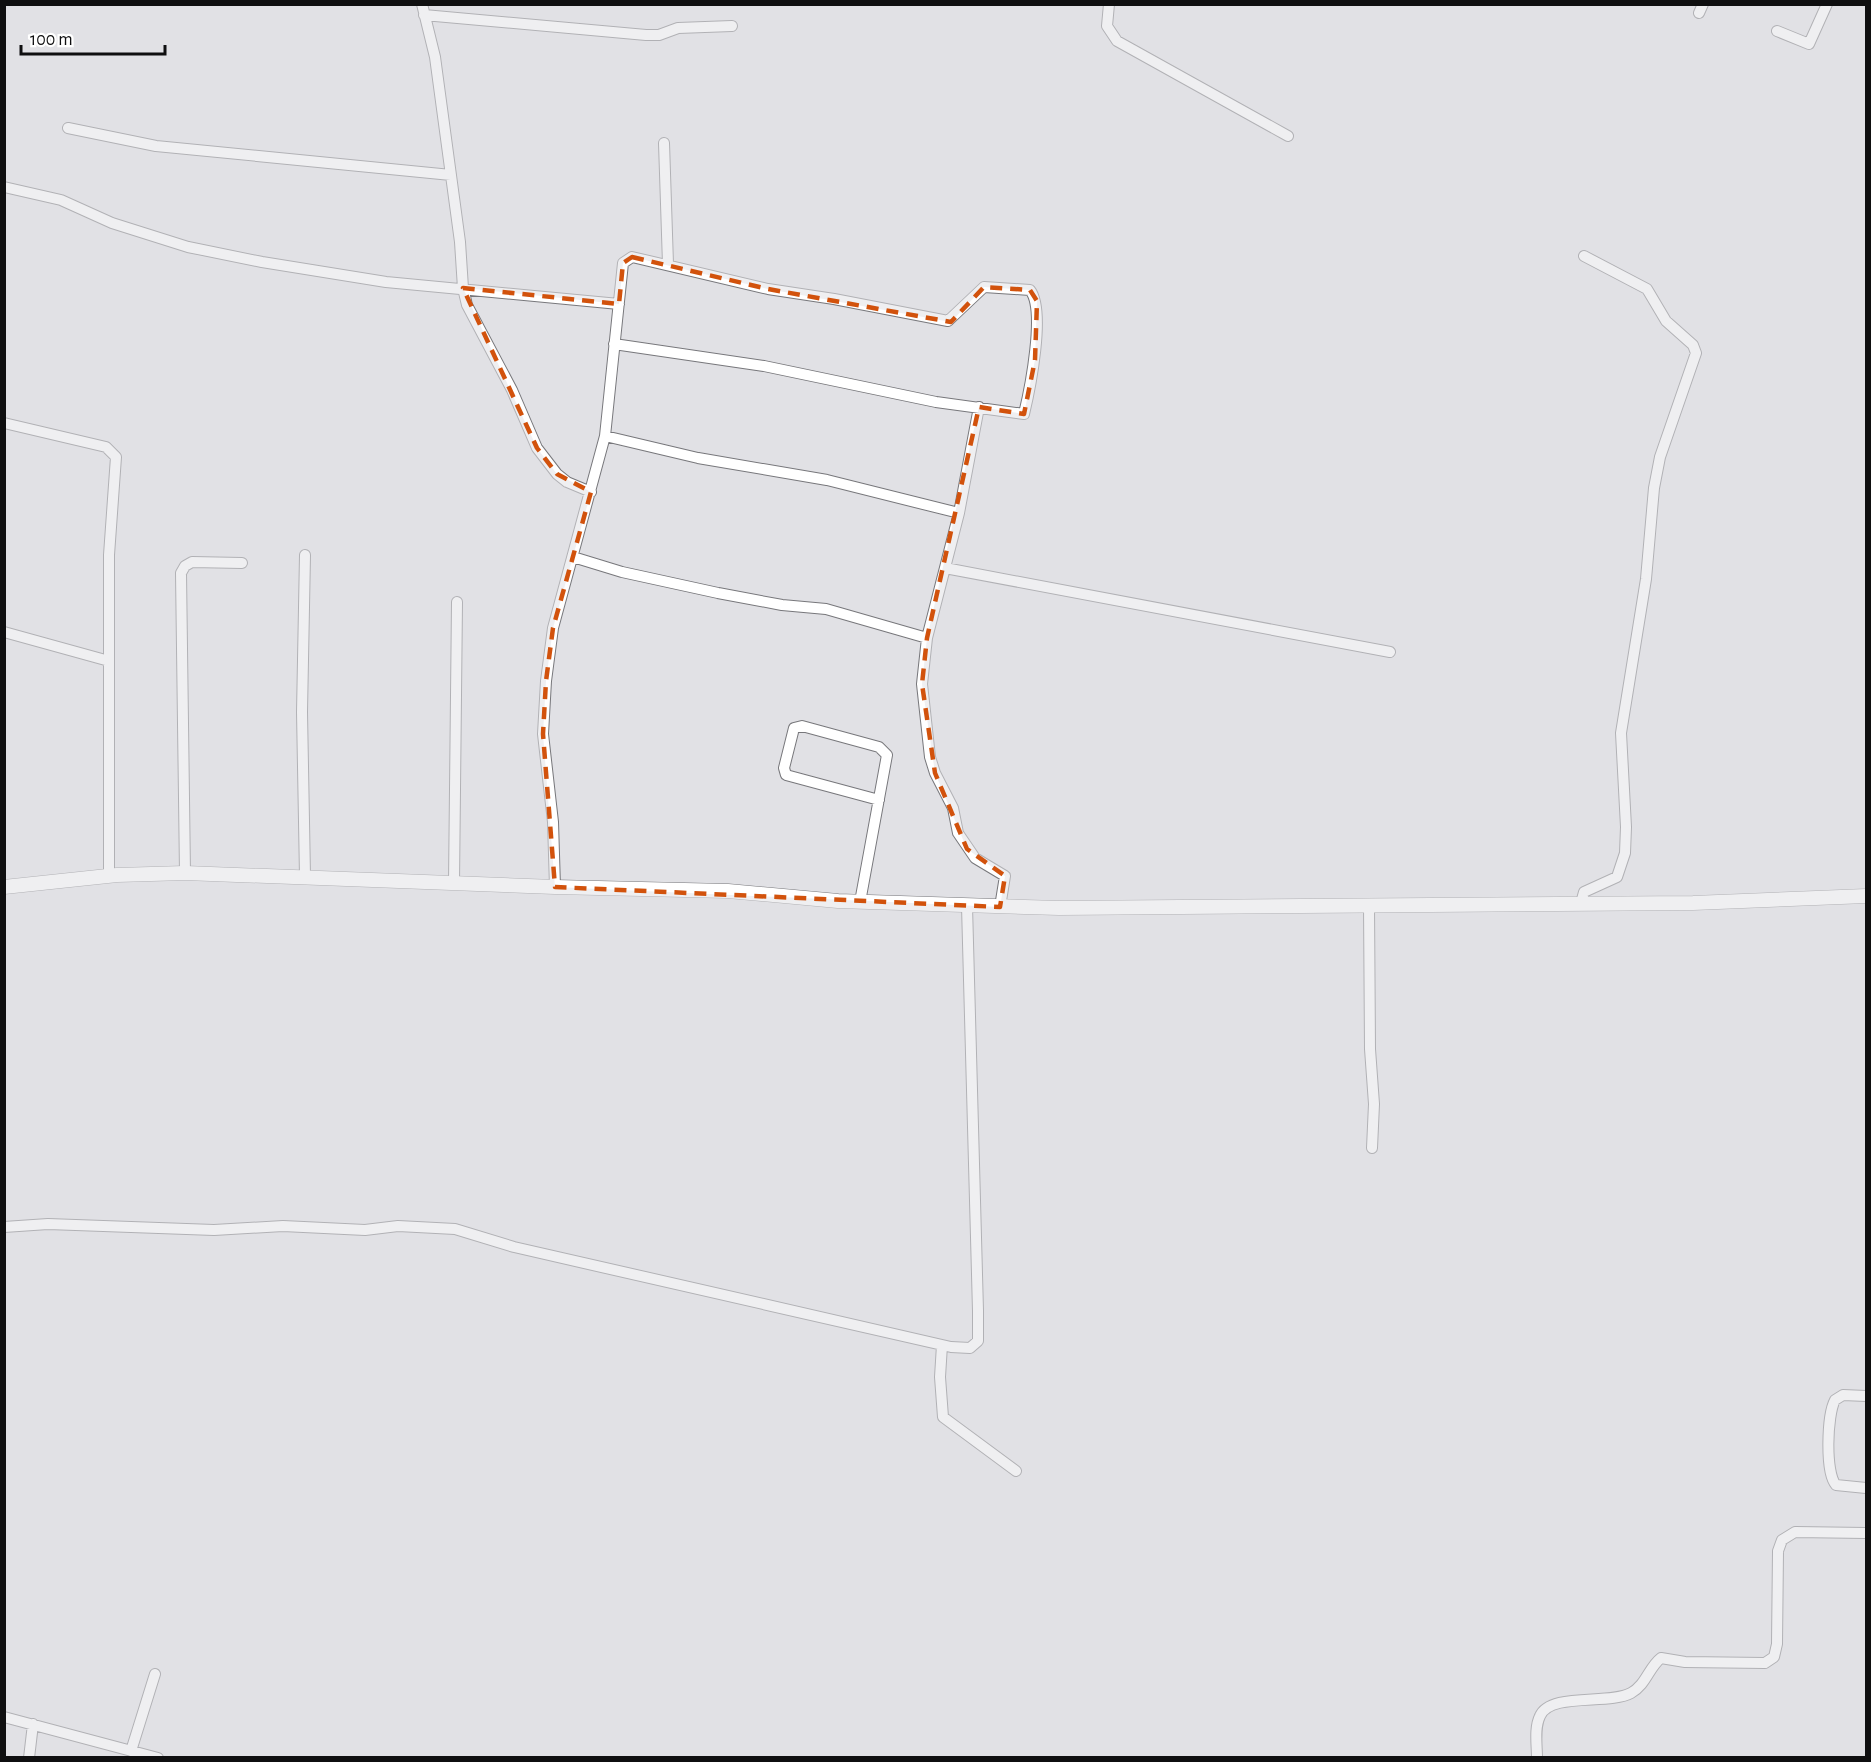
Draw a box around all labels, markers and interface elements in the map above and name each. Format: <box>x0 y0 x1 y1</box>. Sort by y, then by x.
scale bar <box>21 18 165 56</box>
text: 100 m <box>30 31 73 49</box>

